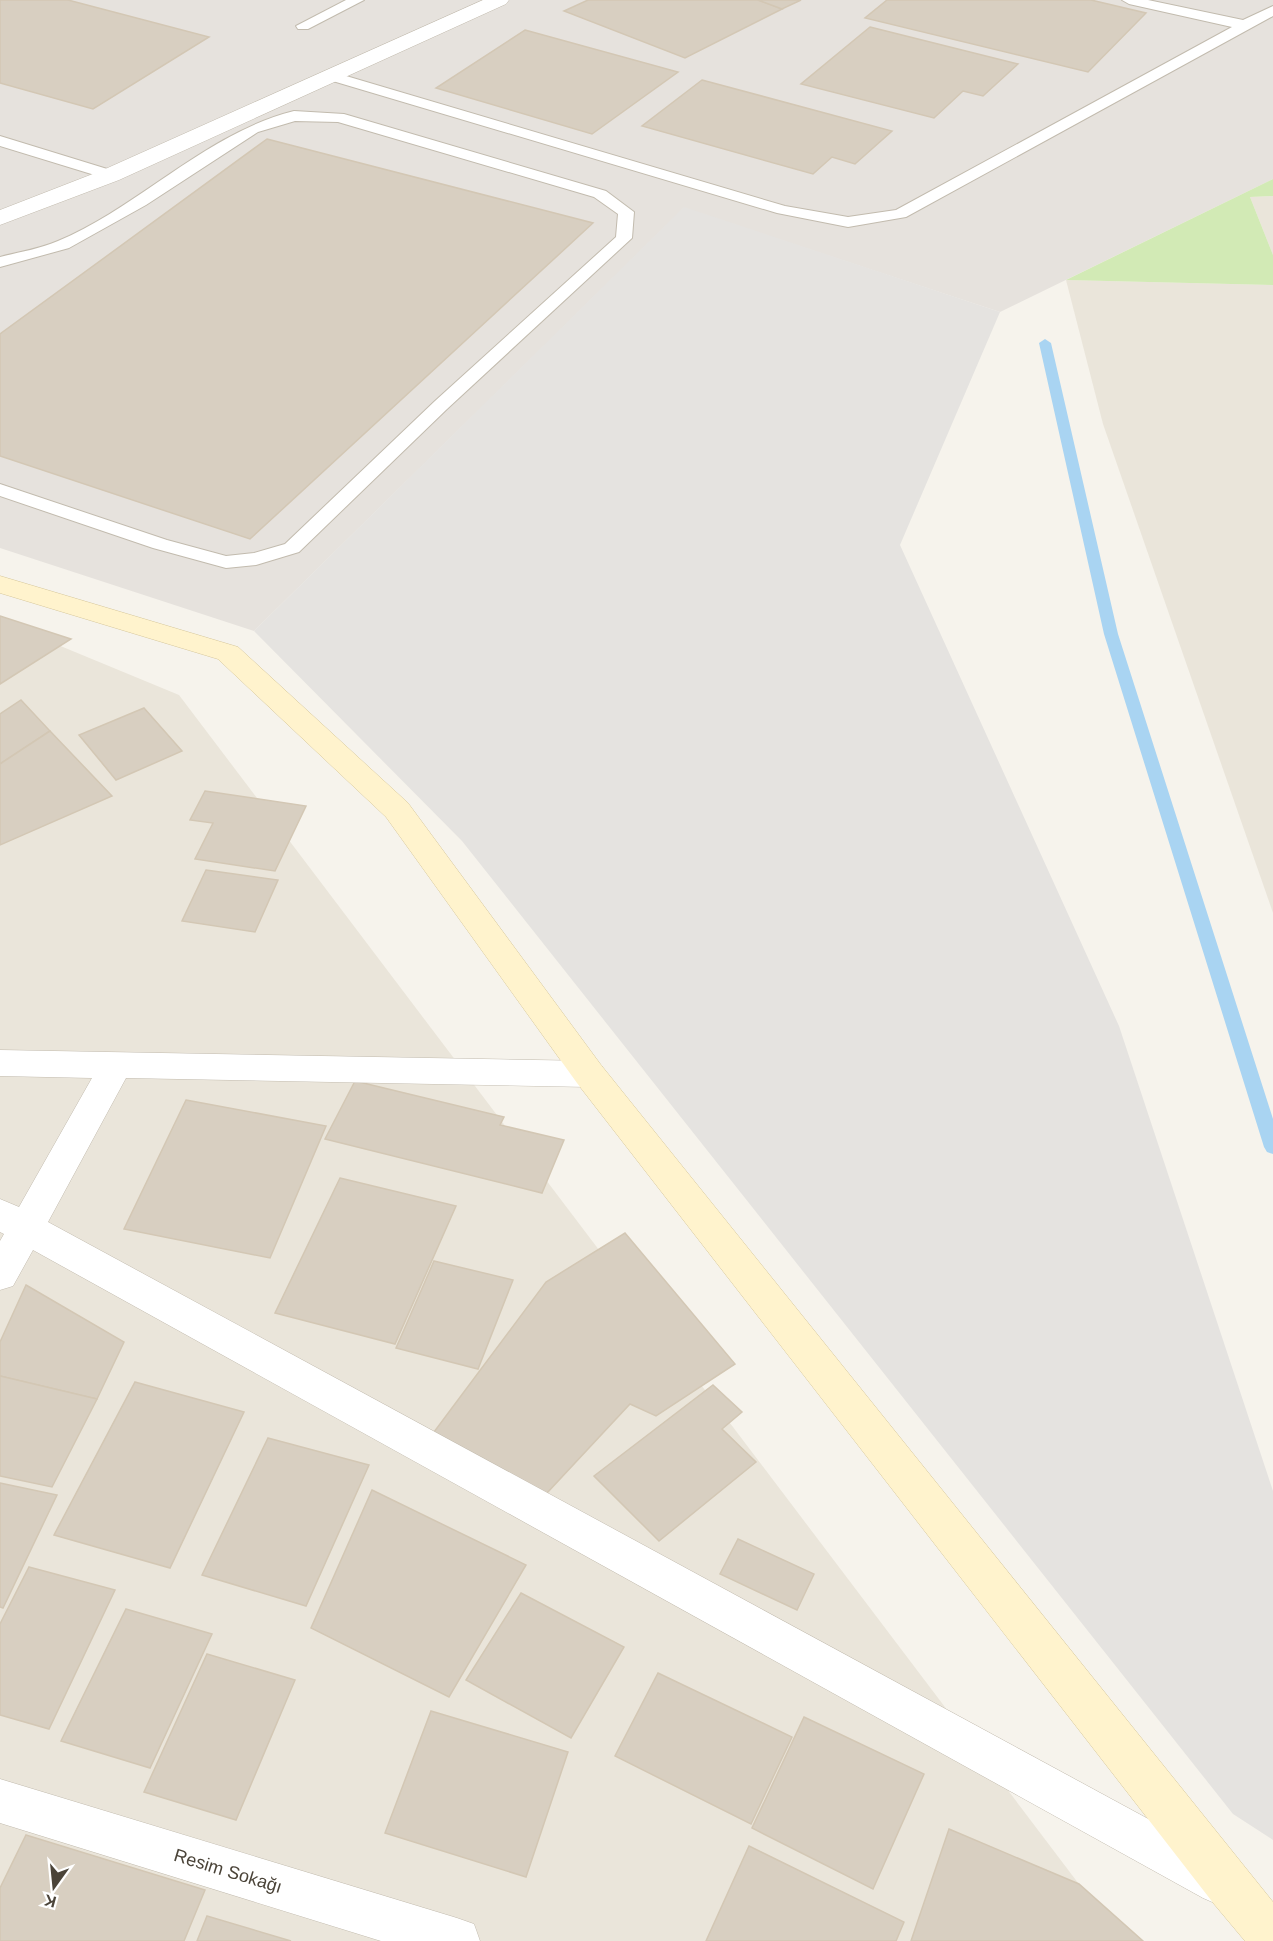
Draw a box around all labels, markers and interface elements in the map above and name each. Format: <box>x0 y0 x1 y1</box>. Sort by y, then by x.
street label: Resim Sokağı <box>172 1845 284 1897</box>
north arrow <box>24 1857 84 1917</box>
text: K <box>42 1891 58 1911</box>

